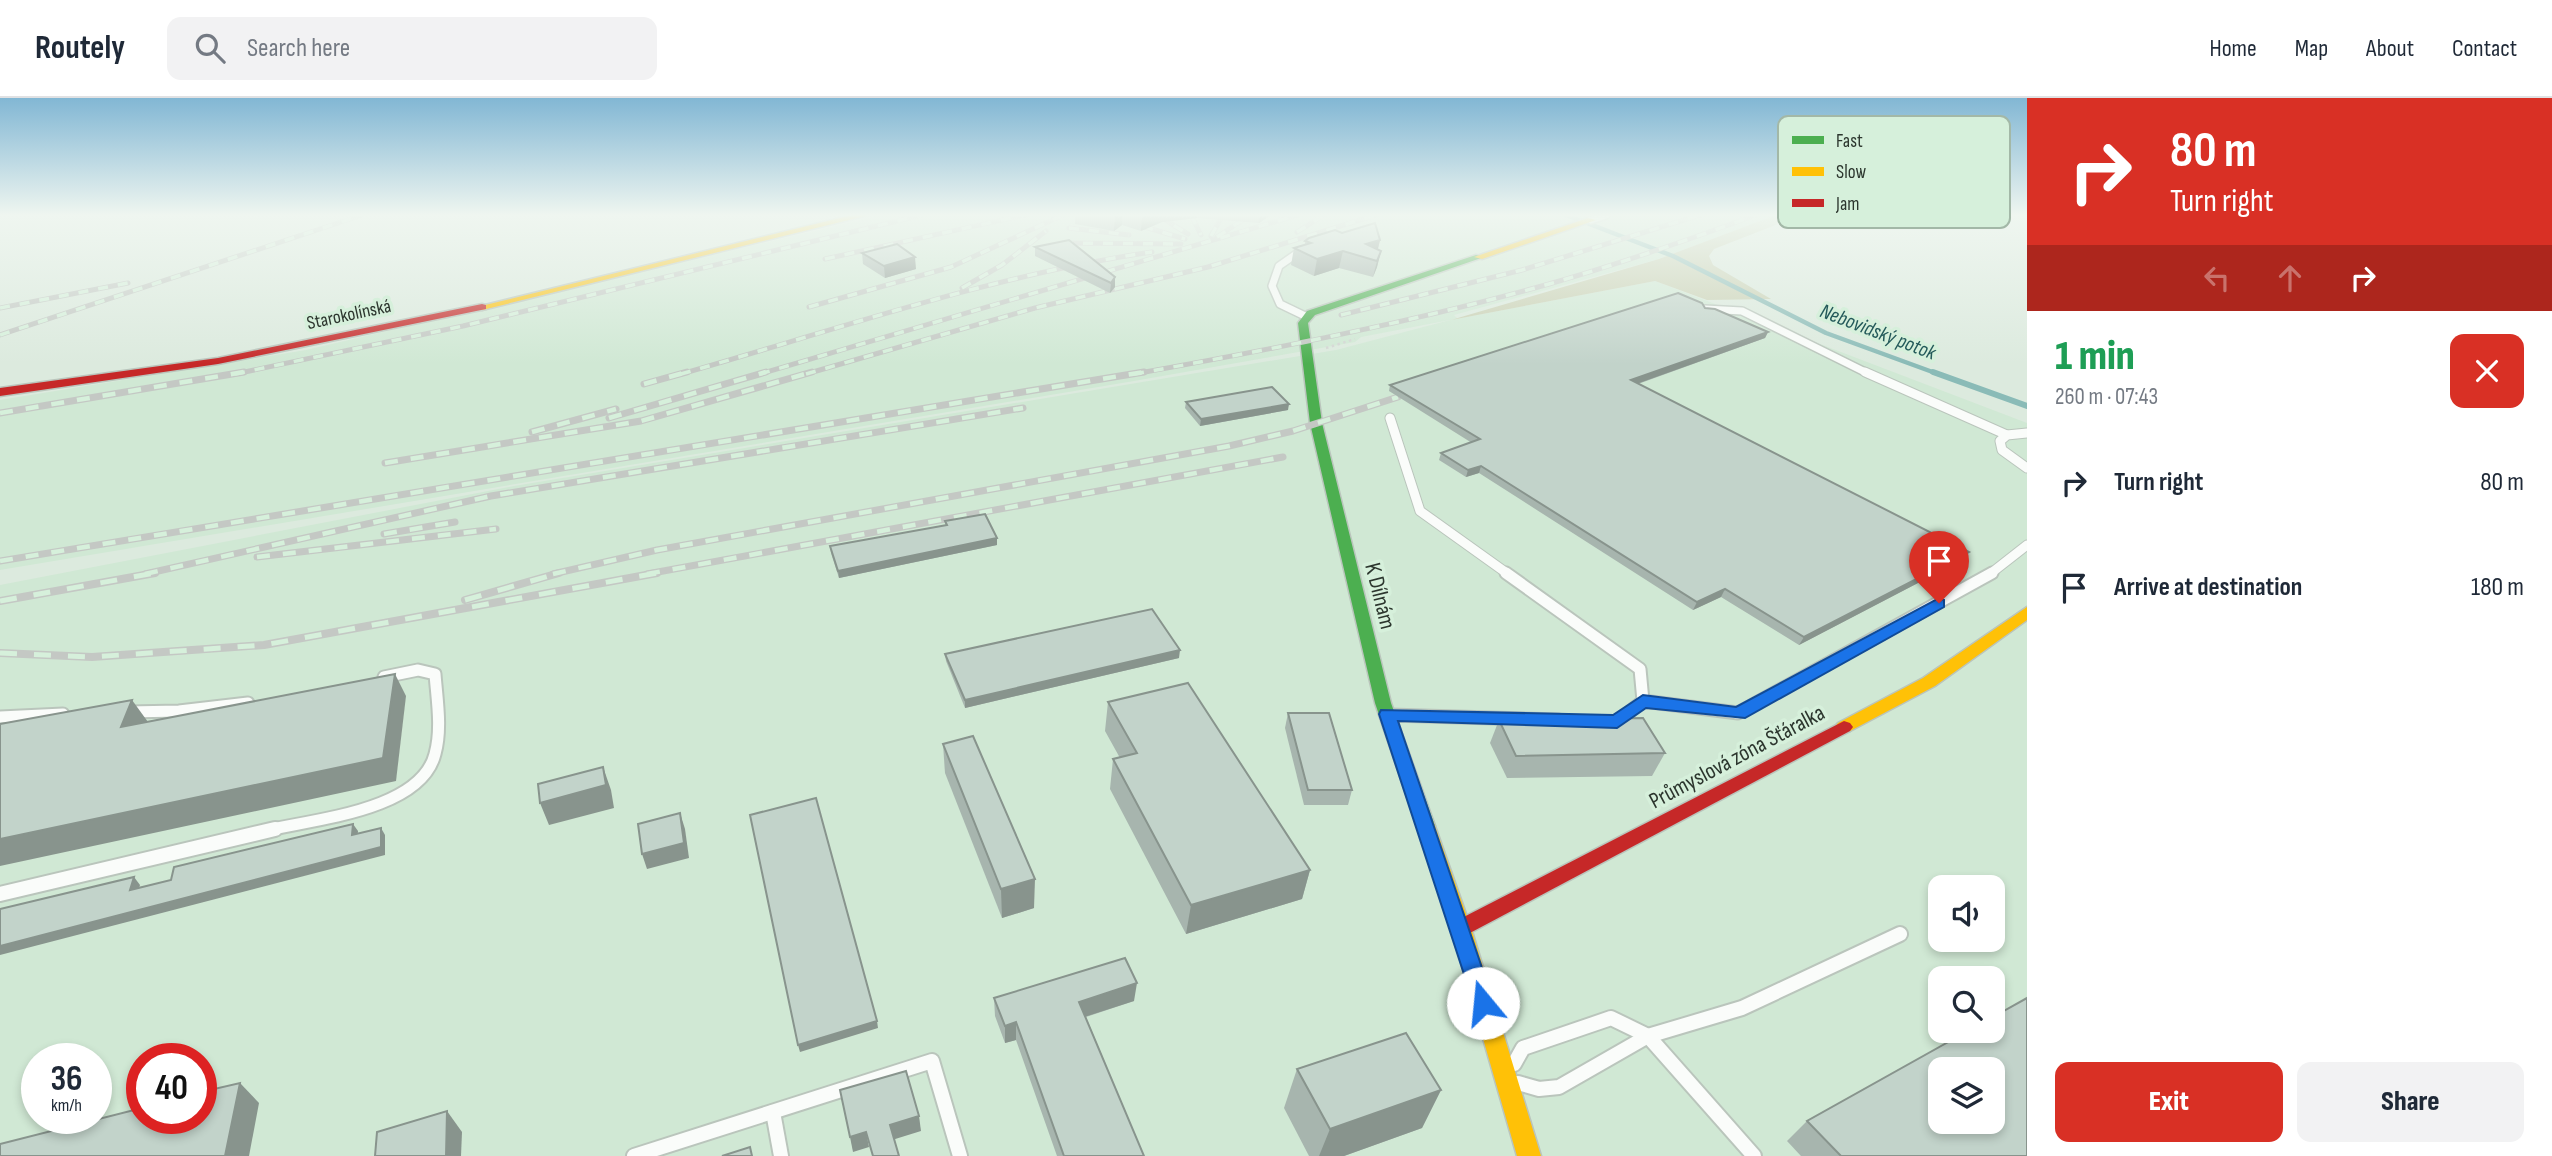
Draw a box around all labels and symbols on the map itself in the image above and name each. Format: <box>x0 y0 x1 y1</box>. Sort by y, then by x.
legend <box>1778 116 2010 228</box>
text: Fast <box>1836 130 1863 153</box>
text: Slow <box>1836 161 1866 184</box>
text: Jam <box>1835 193 1859 216</box>
street label: Starokolínská <box>305 295 393 335</box>
water label: Nebovidský potok <box>1817 298 1940 366</box>
pin <box>1909 531 1969 603</box>
street label: K Dílnám <box>1358 560 1402 632</box>
street label: Průmyslová zóna Šťáralka <box>1644 699 1830 815</box>
position arrow <box>1446 966 1520 1040</box>
speed limit sign: 40 <box>126 1043 217 1134</box>

